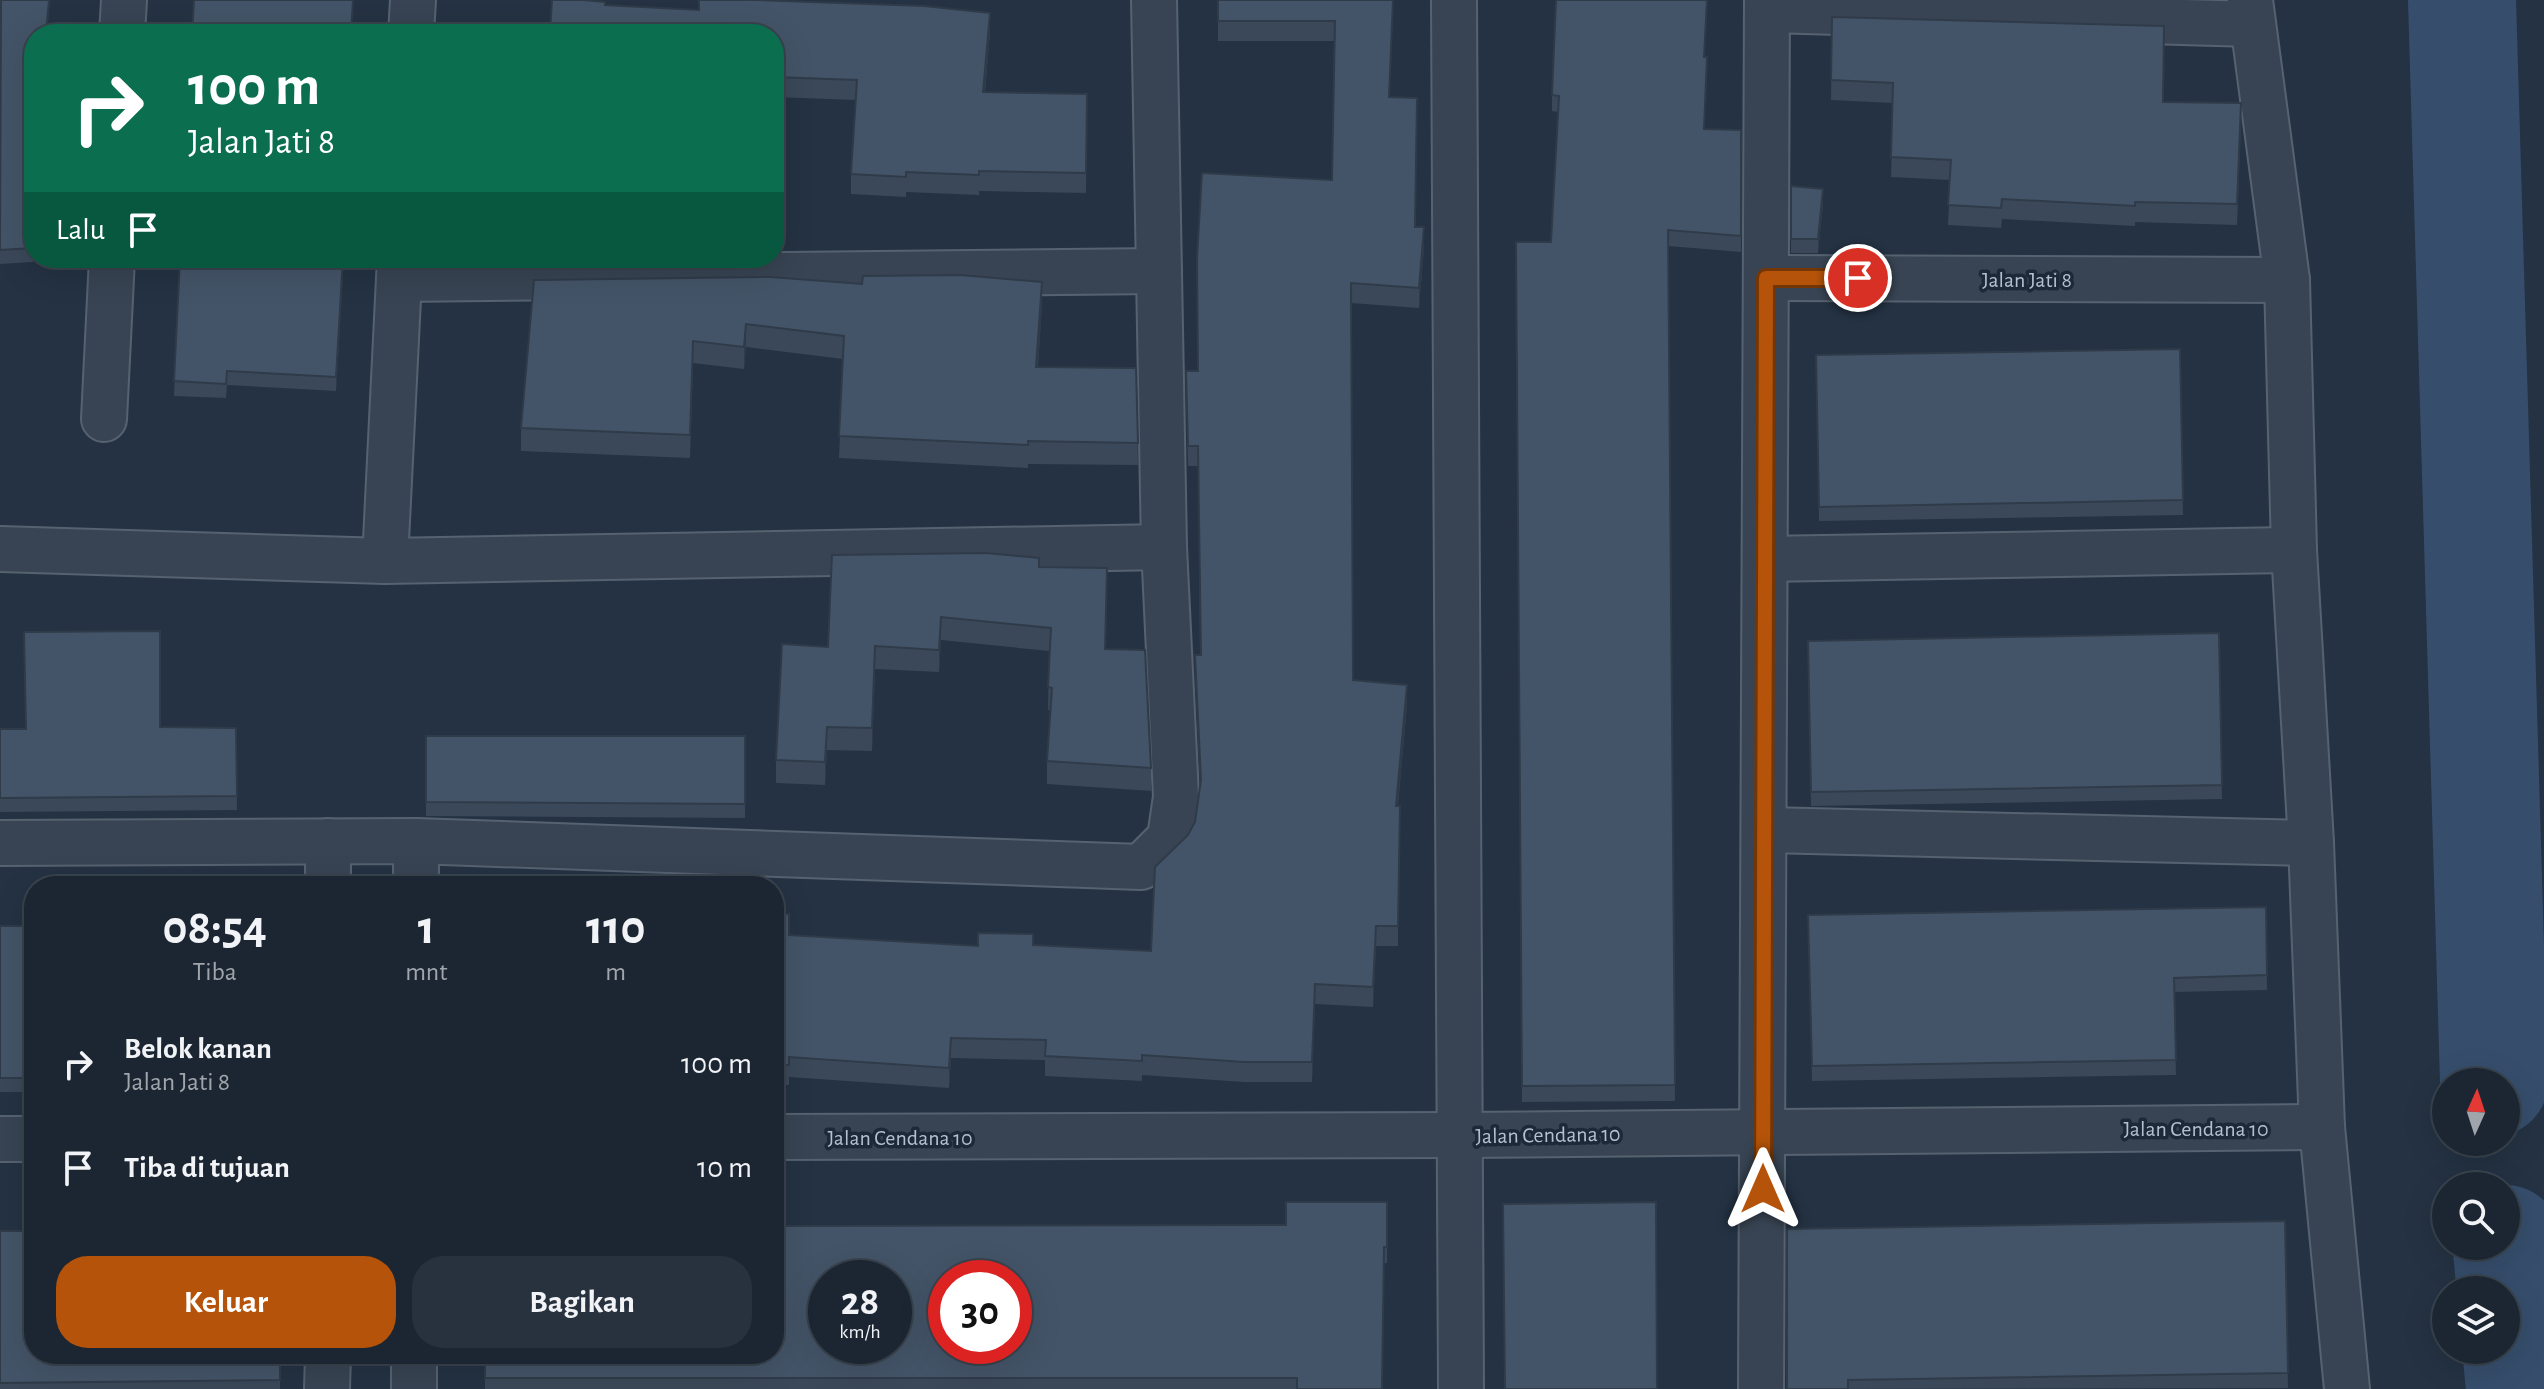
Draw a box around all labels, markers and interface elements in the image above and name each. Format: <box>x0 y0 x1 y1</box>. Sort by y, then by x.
icon: right <box>56 56 160 160</box>
text: 100 m <box>188 59 320 115</box>
text: Jalan Jati 8 <box>188 124 335 160</box>
icon: arrive <box>121 208 165 252</box>
text: Lalu <box>56 215 105 245</box>
pin <box>1824 244 1892 312</box>
icon: arrive <box>1836 256 1880 300</box>
street label: Jalan Jati 8 <box>1982 269 2072 291</box>
text: 08:54 <box>162 905 267 953</box>
text: 1 <box>418 905 435 953</box>
text: 110 <box>586 905 646 953</box>
text: Tiba <box>192 959 237 985</box>
text: mnt <box>405 959 448 985</box>
text: m <box>605 959 626 985</box>
text: Belok kanan <box>124 1034 272 1064</box>
icon: right <box>56 1042 100 1086</box>
text: 100 m <box>681 1049 752 1079</box>
north arrow <box>2432 1068 2520 1156</box>
map controls <box>2432 1068 2520 1364</box>
text: Jalan Jati 8 <box>124 1069 230 1095</box>
street label: Jalan Cendana 10 <box>2123 1118 2269 1140</box>
street label: Jalan Cendana 10 <box>1475 1123 1621 1147</box>
street label: Jalan Cendana 10 <box>827 1127 973 1149</box>
icon: arrive <box>56 1146 100 1190</box>
position arrow <box>1721 1147 1805 1231</box>
text: Tiba di tujuan <box>124 1153 290 1183</box>
text: 10 m <box>697 1153 752 1183</box>
button: search <box>2432 1172 2520 1260</box>
button: Keluar <box>56 1256 396 1348</box>
button: Bagikan <box>412 1256 752 1348</box>
speed limit sign: 30 <box>928 1260 1032 1364</box>
button: layers <box>2432 1276 2520 1364</box>
text: 28 <box>841 1282 879 1322</box>
text: km/h <box>839 1322 881 1342</box>

